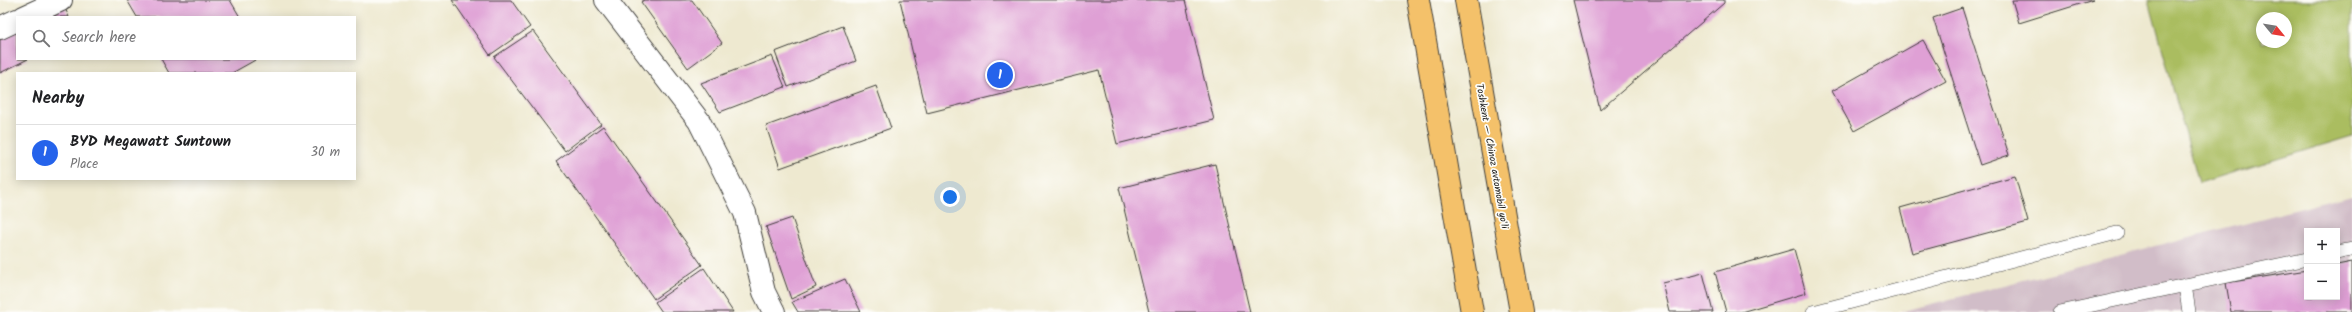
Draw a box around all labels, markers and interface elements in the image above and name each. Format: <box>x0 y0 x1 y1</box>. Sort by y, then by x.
north arrow <box>2256 12 2292 48</box>
search box <box>16 16 356 60</box>
text: Search here <box>62 26 136 50</box>
icon: search <box>30 27 52 49</box>
pin: 1 <box>987 60 1013 90</box>
street label: Toshkent — Chinoz avtomobil yoʻli <box>1471 82 1513 231</box>
text: Nearby <box>32 85 84 112</box>
text: BYD Megawatt Suntown <box>70 130 231 154</box>
text: 1 <box>43 142 47 163</box>
text: 30 m <box>311 142 340 163</box>
text: Place <box>70 154 98 175</box>
your location <box>940 187 960 207</box>
map controls <box>2304 228 2340 300</box>
button: + <box>2304 228 2340 264</box>
button: − <box>2304 264 2340 300</box>

